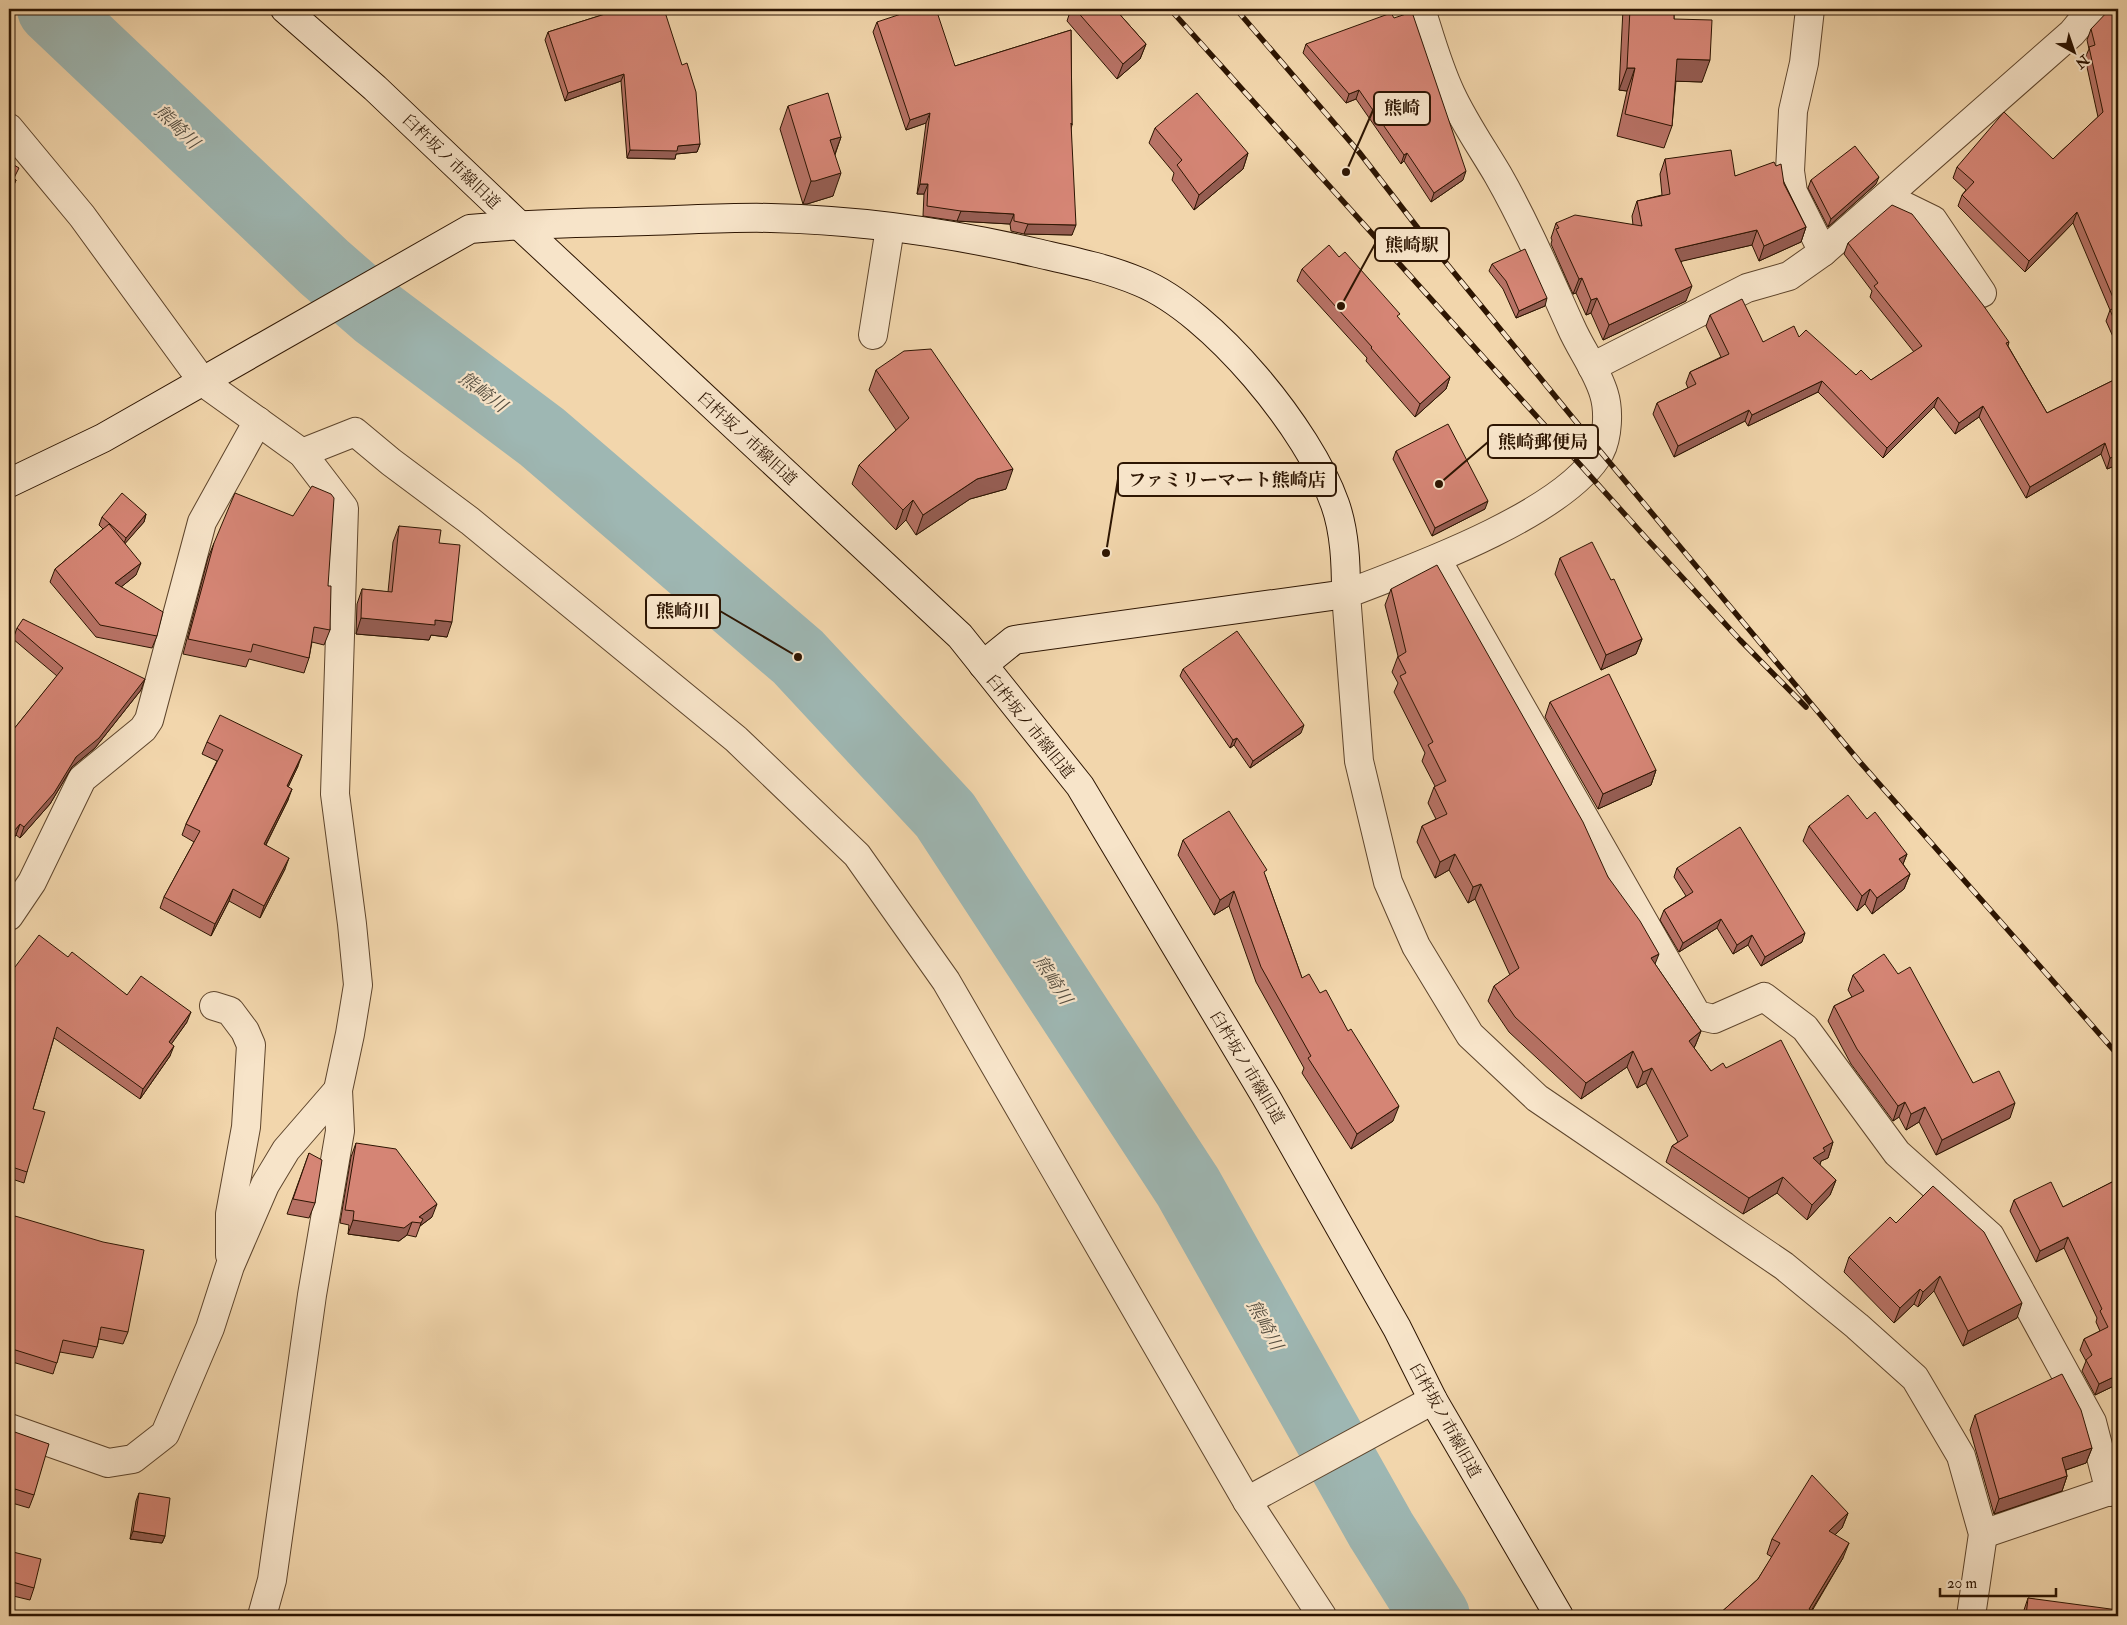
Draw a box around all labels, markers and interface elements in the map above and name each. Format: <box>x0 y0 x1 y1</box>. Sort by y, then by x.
north arrow <box>2050 28 2100 78</box>
text: N <box>2071 50 2093 72</box>
callout: 熊崎 <box>1374 92 1430 125</box>
text: 熊崎 <box>1384 97 1420 120</box>
water label: 熊崎川 <box>149 100 206 156</box>
street label: 臼杵坂ノ市線旧道 <box>398 110 504 213</box>
callout: 熊崎駅 <box>1375 228 1449 261</box>
text: 熊崎駅 <box>1385 234 1439 257</box>
water label: 熊崎川 <box>454 367 513 419</box>
street label: 臼杵坂ノ市線旧道 <box>694 388 801 490</box>
callout: 熊崎郵便局 <box>1488 425 1598 458</box>
text: 熊崎郵便局 <box>1498 431 1588 454</box>
callout: ファミリーマート熊崎店 <box>1118 463 1336 496</box>
text: ファミリーマート熊崎店 <box>1128 469 1326 492</box>
callout: 熊崎川 <box>646 595 720 628</box>
text: 熊崎川 <box>656 600 710 623</box>
street label: 臼杵坂ノ市線旧道 <box>982 671 1078 783</box>
water label: 熊崎川 <box>1028 951 1078 1011</box>
street label: 臼杵坂ノ市線旧道 <box>1206 1007 1289 1128</box>
water label: 熊崎川 <box>1241 1296 1289 1356</box>
street label: 臼杵坂ノ市線旧道 <box>1405 1360 1485 1481</box>
scale bar <box>1940 1565 2056 1597</box>
text: 20 m <box>1947 1574 1977 1593</box>

